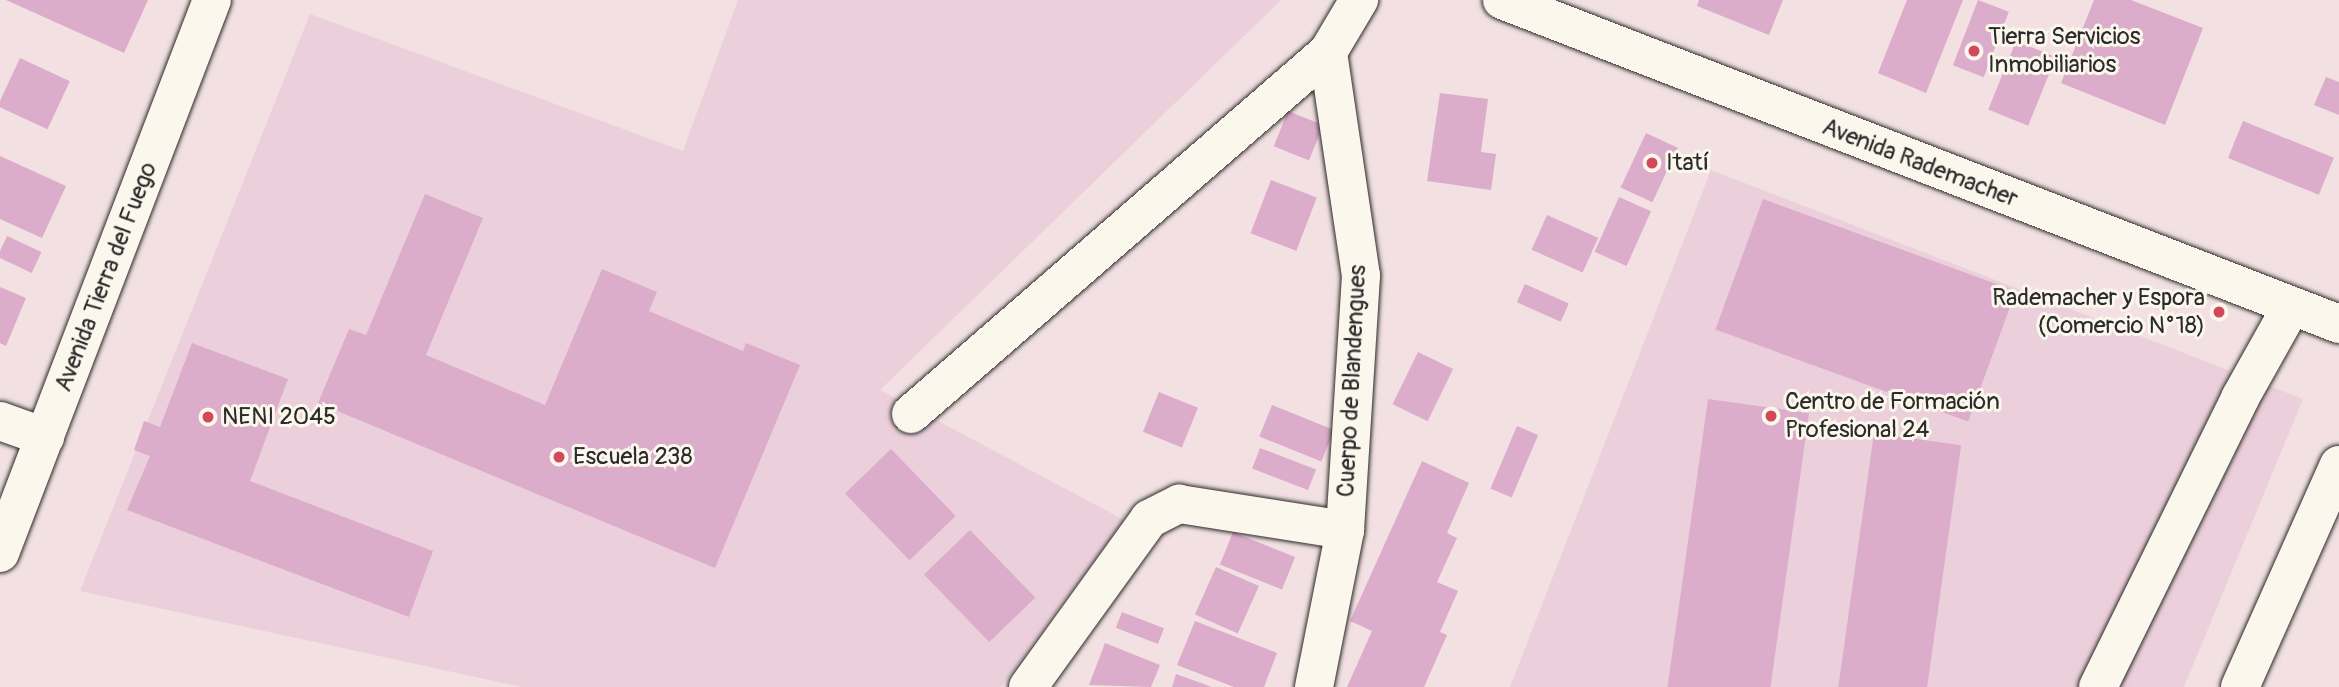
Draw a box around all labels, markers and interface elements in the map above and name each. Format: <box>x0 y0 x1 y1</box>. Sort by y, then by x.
place label: Tierra Servicios Inmobiliarios <box>1988 23 2140 79</box>
marker: Tierra Servicios Inmobiliarios <box>1966 43 1982 59</box>
street label: Avenida Rademacher <box>1818 112 2022 214</box>
place label: Itatí <box>1666 149 1709 177</box>
marker: Itatí <box>1644 155 1660 171</box>
street label: Avenida Tierra del Fuego <box>49 158 163 396</box>
street label: Cuerpo de Blandengues <box>1332 264 1372 498</box>
place label: Rademacher y Espora (Comercio N°18) <box>1992 284 2205 340</box>
marker: Rademacher y Espora (Comercio N°18) <box>2211 304 2227 320</box>
place label: Centro de Formación Profesional 24 <box>1785 388 2000 444</box>
place label: NENI 2045 <box>222 403 336 431</box>
marker: Centro de Formación Profesional 24 <box>1763 408 1779 424</box>
marker: NENI 2045 <box>200 409 216 425</box>
place label: Escuela 238 <box>573 443 693 471</box>
marker: Escuela 238 <box>551 449 567 465</box>

